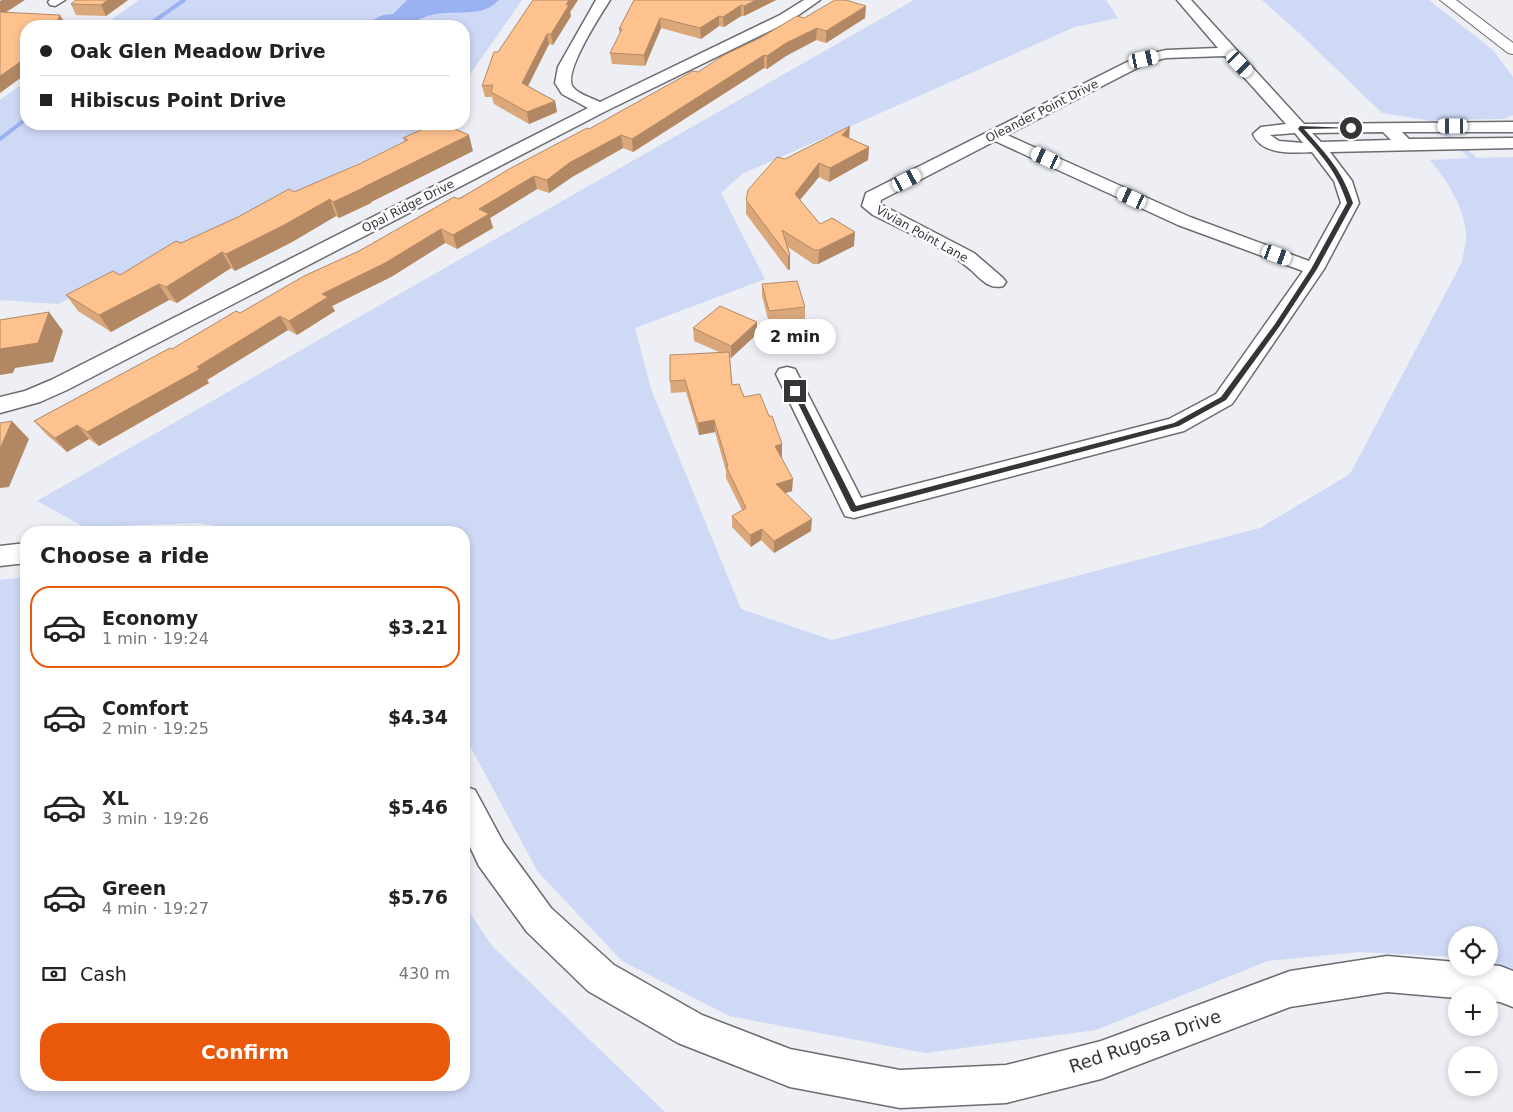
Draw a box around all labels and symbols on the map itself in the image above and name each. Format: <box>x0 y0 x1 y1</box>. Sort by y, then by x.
car <box>1224 48 1255 80</box>
car <box>1127 49 1160 69</box>
street label: Oleander Point Drive <box>983 77 1101 145</box>
route start <box>1340 117 1362 139</box>
car <box>1438 119 1468 134</box>
car <box>1029 145 1062 171</box>
car <box>890 167 923 193</box>
street label: Opal Ridge Drive <box>360 177 456 235</box>
car <box>1115 185 1148 211</box>
street label: Vivian Point Lane <box>874 203 970 265</box>
car <box>1260 243 1293 267</box>
callout: 2 min <box>754 318 836 354</box>
route end <box>784 380 806 402</box>
street label: Red Rugosa Drive <box>1066 1005 1224 1077</box>

